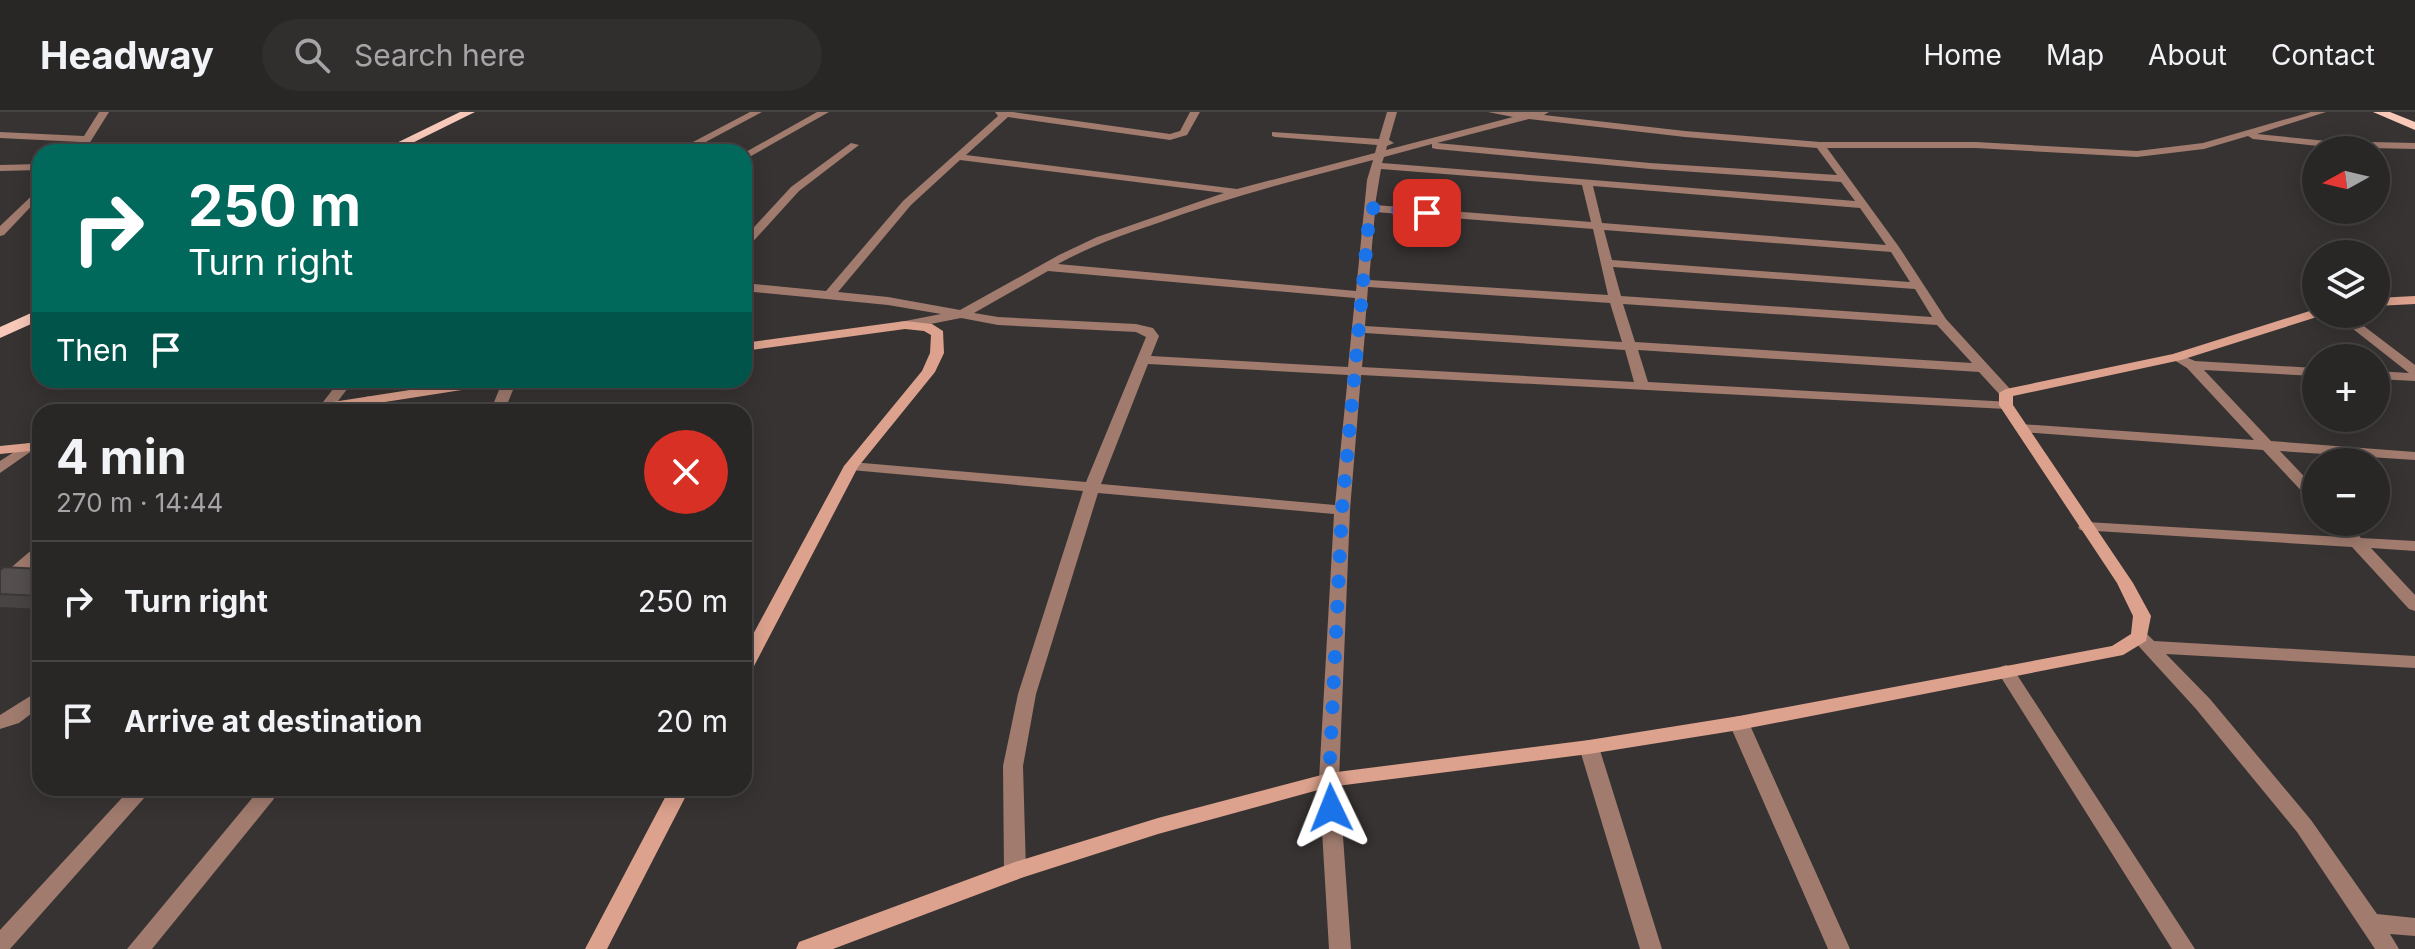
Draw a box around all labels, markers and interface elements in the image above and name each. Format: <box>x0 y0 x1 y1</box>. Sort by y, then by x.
search box <box>262 19 822 91</box>
text: Headway <box>40 32 214 78</box>
icon: search <box>290 33 334 77</box>
text: Search here <box>354 37 525 73</box>
text: Home <box>1923 38 2002 72</box>
text: Map <box>2046 38 2104 72</box>
text: About <box>2148 38 2227 72</box>
text: Contact <box>2271 38 2375 72</box>
north arrow <box>2302 136 2390 224</box>
map controls <box>2302 136 2390 536</box>
text: 250 m <box>188 172 361 240</box>
icon: right <box>56 176 160 280</box>
pin <box>1393 179 1461 247</box>
icon: arrive <box>1405 191 1449 235</box>
text: Turn right <box>188 240 353 284</box>
button: layers <box>2302 240 2390 328</box>
icon: arrive <box>144 328 188 372</box>
text: Then <box>56 332 128 368</box>
button: + <box>2302 344 2390 432</box>
text: 4 min <box>56 427 187 486</box>
button: close <box>644 430 728 514</box>
button: − <box>2302 448 2390 536</box>
text: 270 m · 14:44 <box>56 487 223 518</box>
icon: right <box>56 579 100 623</box>
text: Turn right <box>124 583 268 619</box>
text: 250 m <box>638 583 728 619</box>
icon: arrive <box>56 699 100 743</box>
text: Arrive at destination <box>124 703 422 739</box>
text: 20 m <box>656 703 728 739</box>
position arrow <box>1289 766 1373 850</box>

